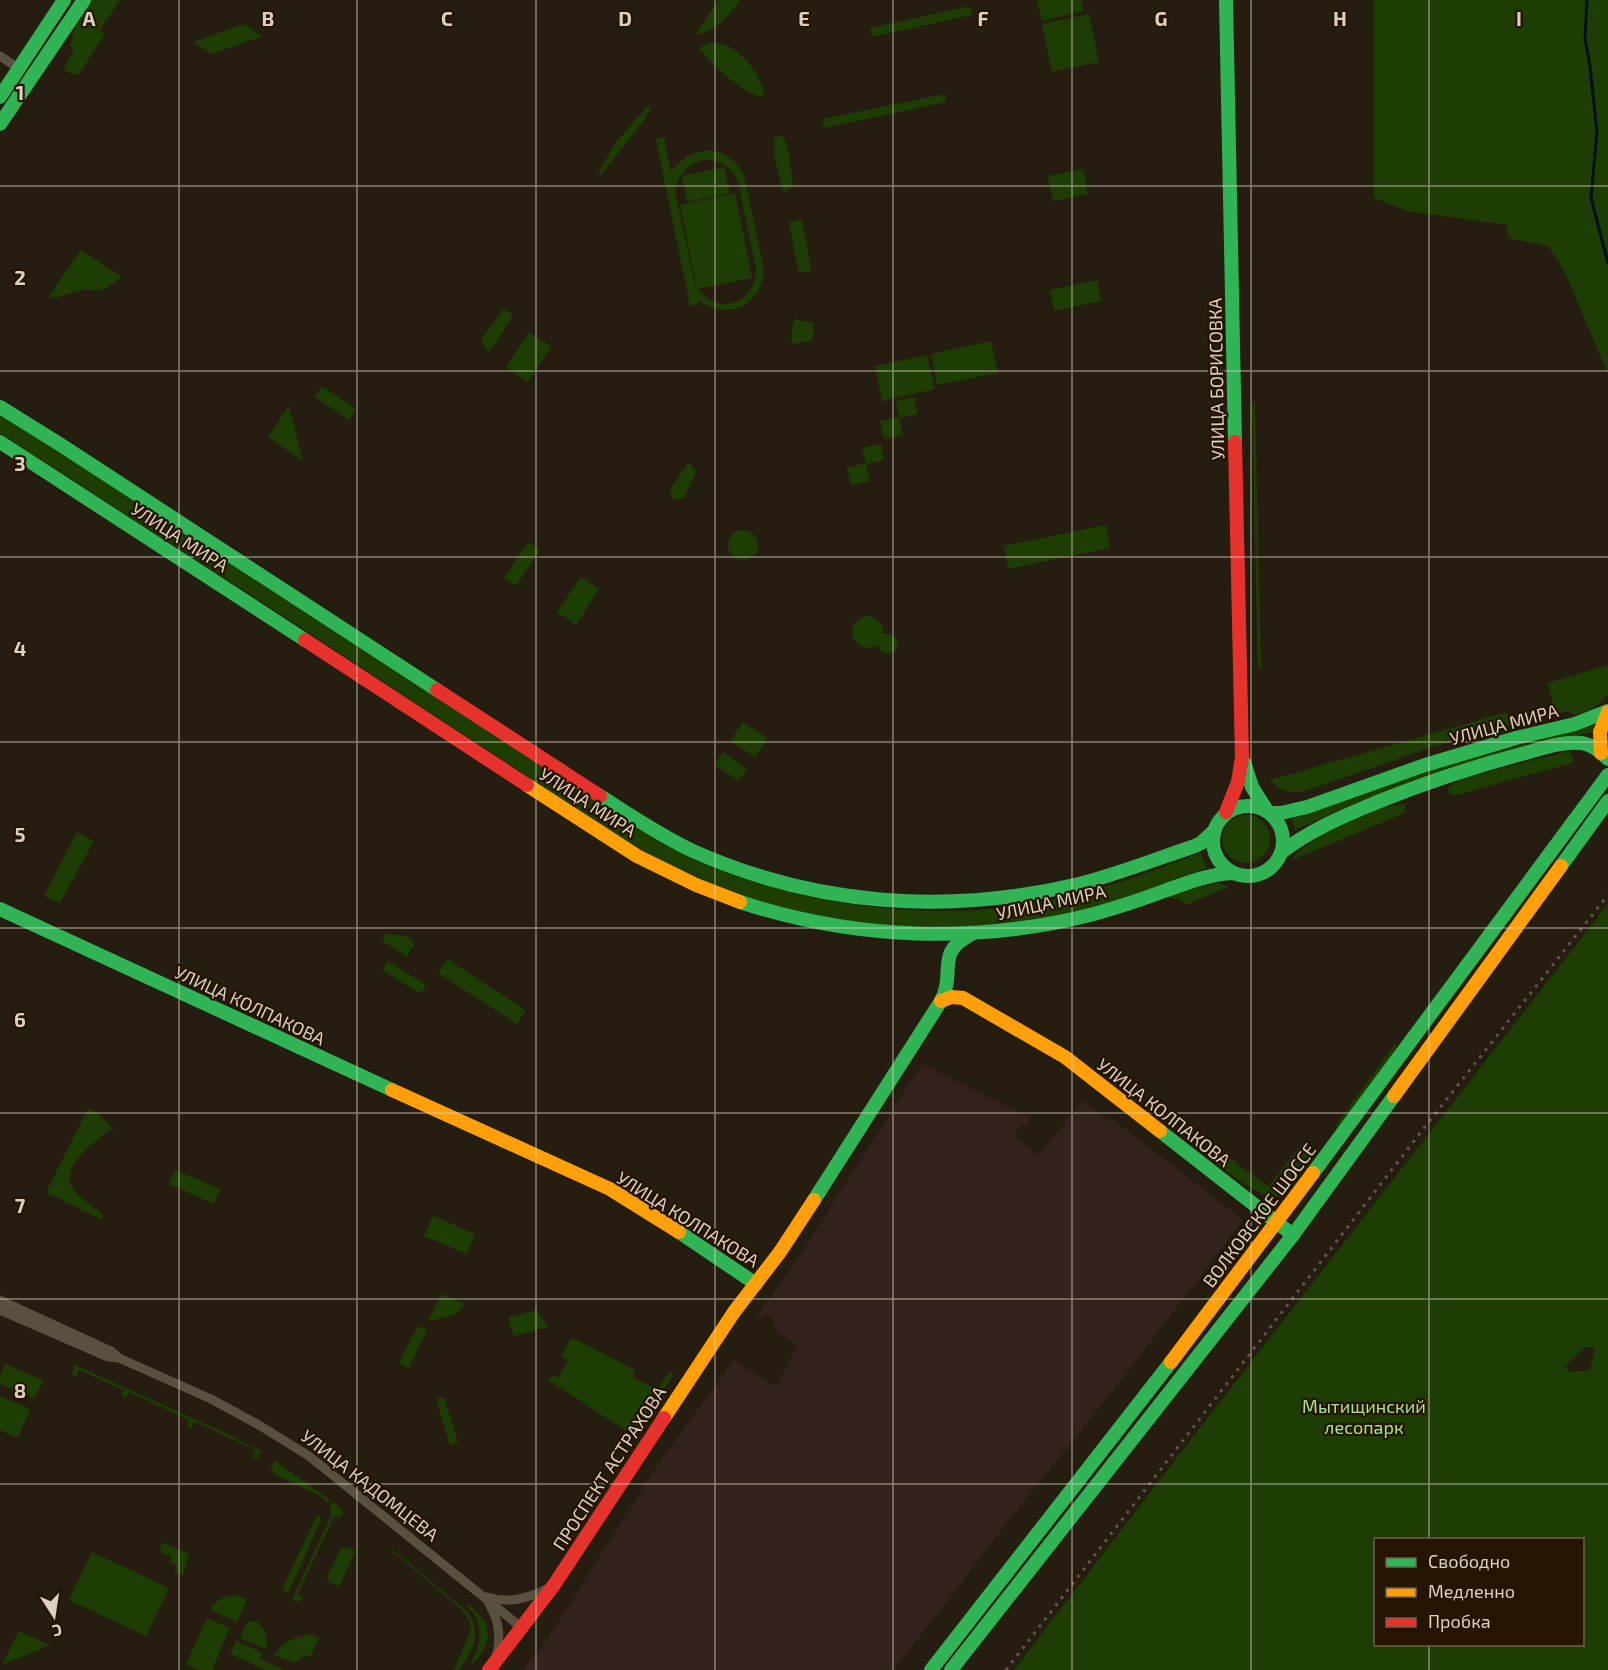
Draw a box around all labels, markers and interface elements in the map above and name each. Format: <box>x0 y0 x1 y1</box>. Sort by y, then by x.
text: A <box>82 6 96 30</box>
text: B <box>262 6 274 30</box>
text: C <box>441 6 453 30</box>
text: D <box>618 6 632 30</box>
text: E <box>798 6 810 30</box>
text: F <box>977 6 989 30</box>
text: G <box>1155 6 1167 30</box>
text: H <box>1333 6 1347 30</box>
text: I <box>1516 6 1522 30</box>
text: 1 <box>16 80 24 104</box>
text: 2 <box>14 265 26 289</box>
street label: УЛИЦА БОРИСОВКА <box>1204 297 1228 460</box>
text: 3 <box>14 451 26 475</box>
street label: УЛИЦА МИРА <box>127 497 233 577</box>
text: 4 <box>14 636 27 660</box>
street label: УЛИЦА МИРА <box>1447 699 1561 749</box>
street label: УЛИЦА МИРА <box>535 762 641 842</box>
text: 5 <box>14 822 26 846</box>
street label: УЛИЦА МИРА <box>994 880 1108 924</box>
street label: УЛИЦА КОЛПАКОВА <box>171 960 330 1050</box>
text: 6 <box>14 1007 26 1031</box>
street label: УЛИЦА КОЛПАКОВА <box>1093 1053 1236 1172</box>
street label: ВОЛКОВСКОЕ ШОССЕ <box>1198 1139 1320 1291</box>
street label: УЛИЦА КОЛПАКОВА <box>613 1166 764 1272</box>
text: 7 <box>15 1193 26 1217</box>
text: 8 <box>14 1378 26 1402</box>
street label: ПРОСПЕКТ АСТРАХОВА <box>548 1381 671 1554</box>
park label: Мытищинский лесопарк <box>1302 1395 1426 1438</box>
street label: УЛИЦА КАДОМЦЕВА <box>297 1425 444 1546</box>
legend <box>1374 1538 1584 1646</box>
text: Свободно <box>1428 1550 1510 1572</box>
text: Медленно <box>1428 1580 1515 1602</box>
north arrow <box>24 1586 84 1646</box>
text: Пробка <box>1428 1610 1491 1632</box>
text: С <box>51 1621 64 1641</box>

